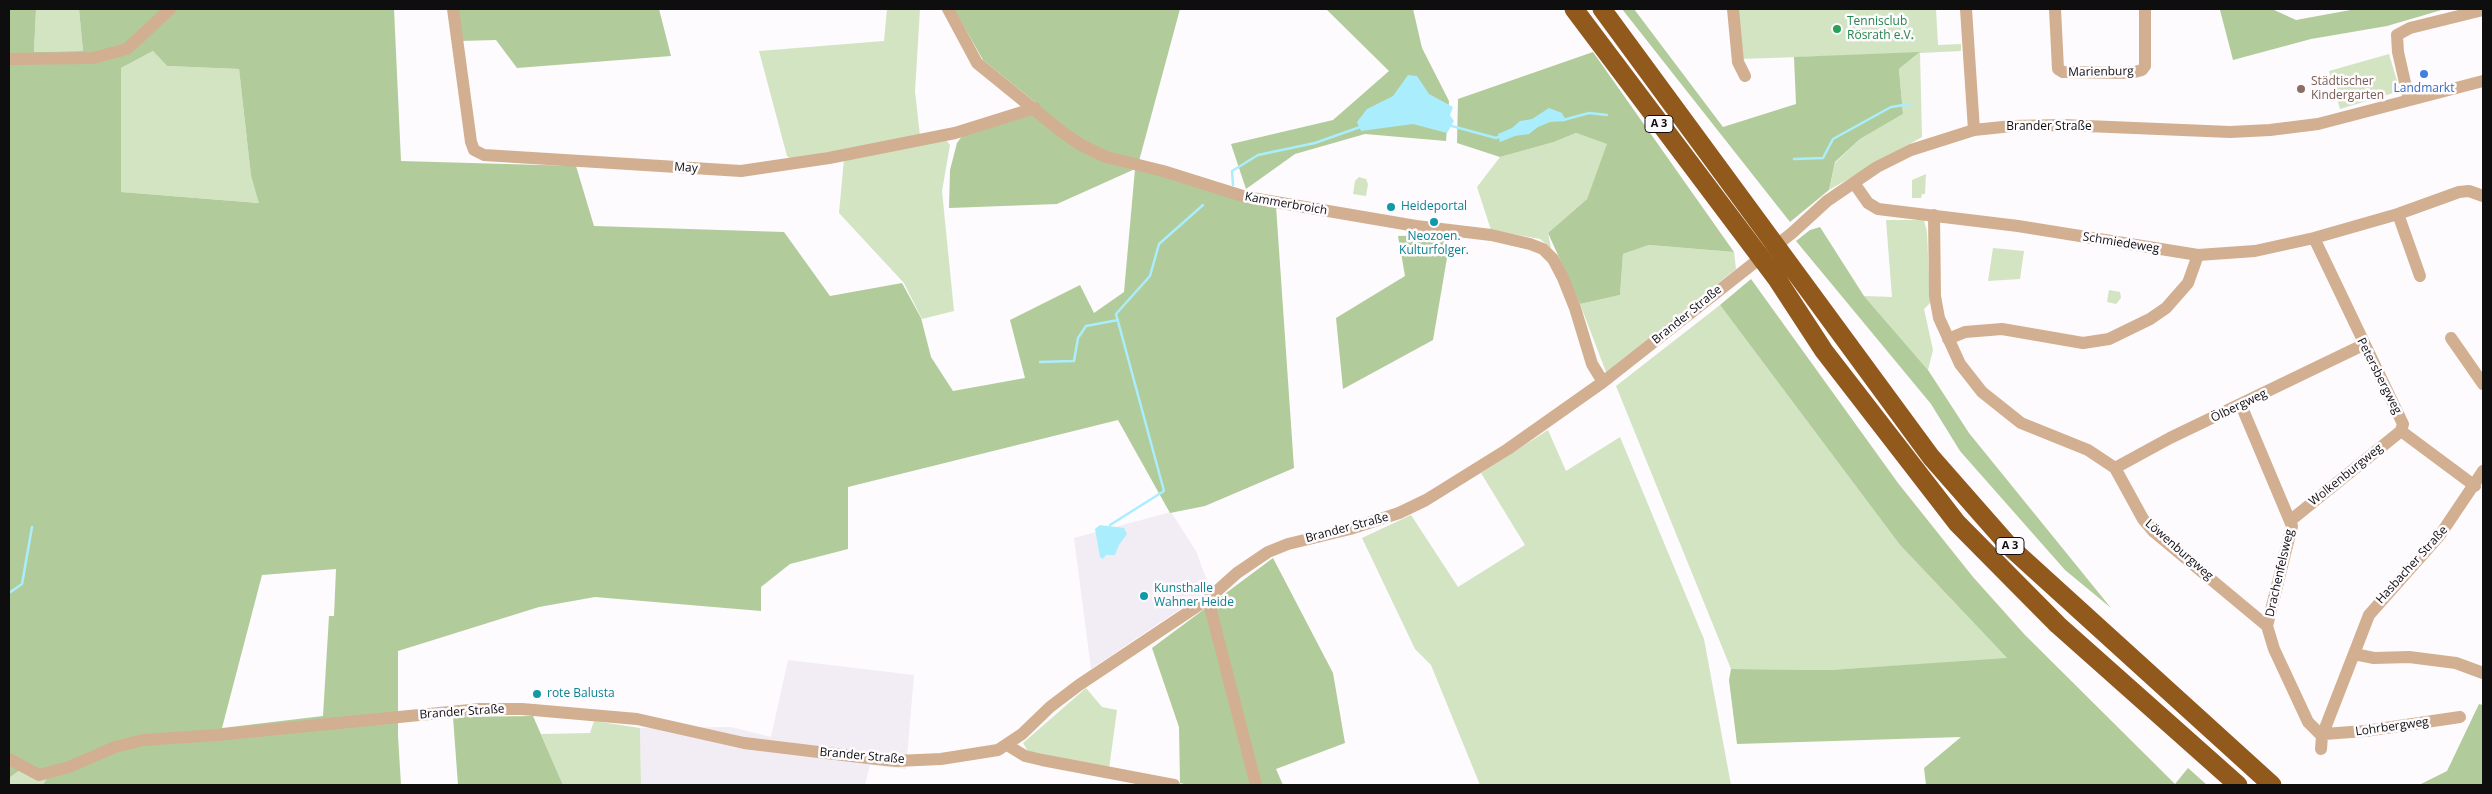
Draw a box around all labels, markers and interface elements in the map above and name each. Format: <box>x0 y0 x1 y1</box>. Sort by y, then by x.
place label: Tennisclub Rösrath e.V. <box>1847 15 1914 43</box>
marker: Tennisclub Rösrath e.V. <box>1831 23 1843 35</box>
street label: Marienburg <box>2068 64 2134 80</box>
marker: Landmarkt <box>2418 68 2430 80</box>
place label: Städtischer Kindergarten <box>2311 75 2384 103</box>
place label: Landmarkt <box>2394 82 2454 96</box>
marker: Städtischer Kindergarten <box>2295 83 2307 95</box>
road number: A 3 <box>1645 116 1673 132</box>
street label: Brander Straße <box>2006 120 2092 134</box>
street label: May <box>674 160 698 176</box>
street label: Kammerbroich <box>1244 190 1328 218</box>
place label: Heideportal <box>1401 200 1467 214</box>
marker: Heideportal <box>1385 201 1397 213</box>
marker: Neozoen. Kulturfolger. <box>1428 216 1440 228</box>
place label: Neozoen. Kulturfolger. <box>1399 230 1469 258</box>
street label: Schmiedeweg <box>2082 230 2160 256</box>
street label: Brander Straße <box>1649 283 1725 347</box>
street label: Petersbergweg <box>2354 335 2404 417</box>
street label: Ölbergweg <box>2209 386 2269 426</box>
street label: Wolkenburgweg <box>2306 441 2386 509</box>
street label: Brander Straße <box>1304 510 1390 546</box>
street label: Löwenburgweg <box>2142 517 2216 583</box>
street label: Hasbacher Straße <box>2373 523 2451 607</box>
street label: Drachenfelsweg <box>2263 528 2297 618</box>
road number: A 3 <box>1996 538 2024 554</box>
place label: Kunsthalle Wahner Heide <box>1154 582 1234 610</box>
marker: Kunsthalle Wahner Heide <box>1138 590 1150 602</box>
place label: rote Balusta <box>547 687 615 701</box>
marker: rote Balusta <box>531 688 543 700</box>
street label: Brander Straße <box>419 702 505 722</box>
street label: Lohrbergweg <box>2354 715 2430 739</box>
street label: Brander Straße <box>819 745 905 767</box>

